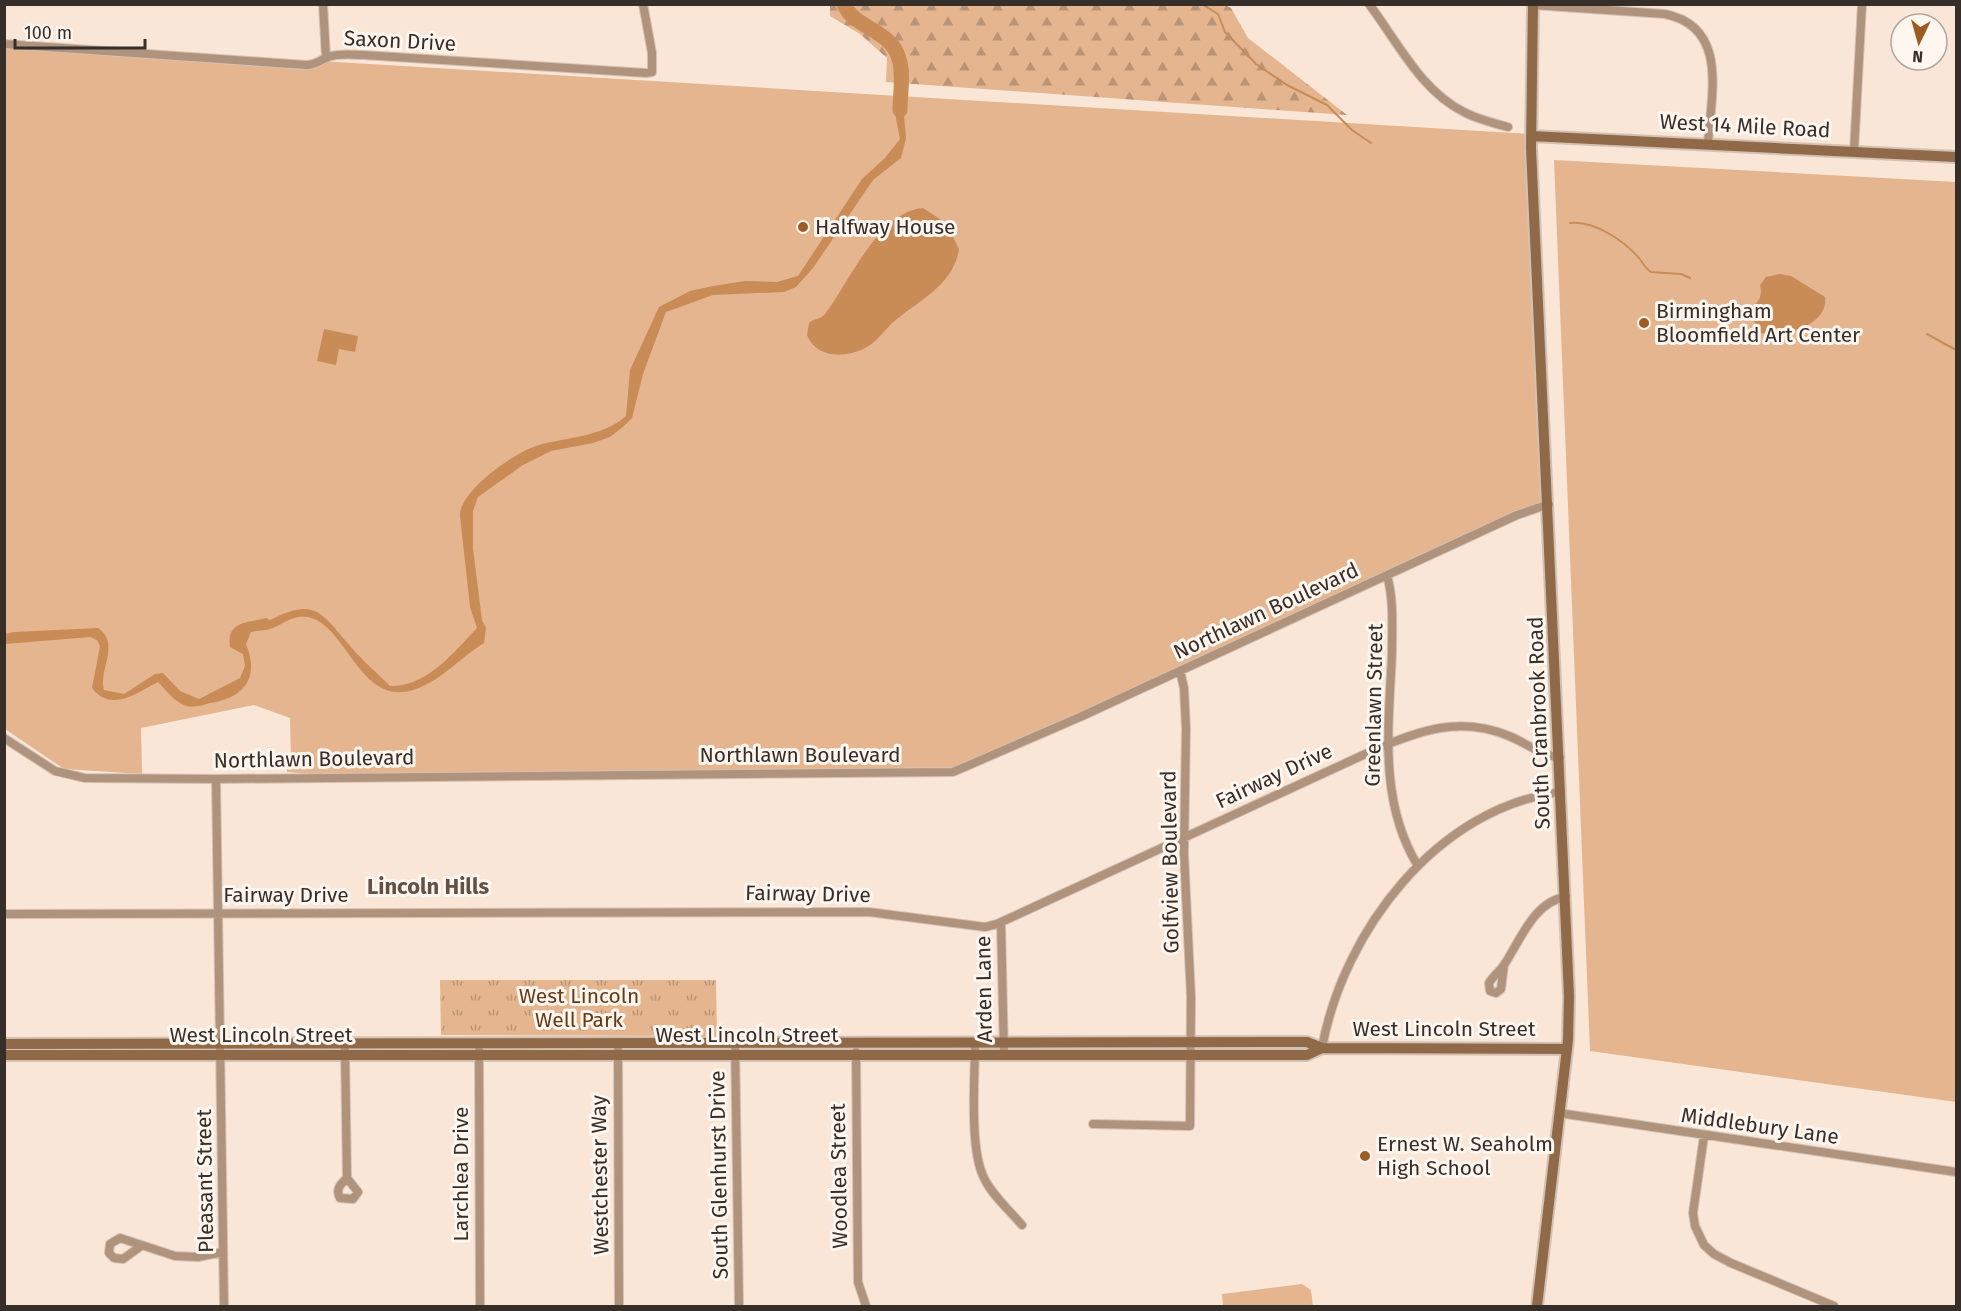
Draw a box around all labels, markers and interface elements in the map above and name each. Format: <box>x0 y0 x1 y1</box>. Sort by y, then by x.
scale bar <box>15 12 146 50</box>
north arrow <box>1889 12 1949 72</box>
text: 100 m <box>24 22 72 44</box>
street label: Saxon Drive <box>343 25 457 57</box>
text: N <box>1912 47 1924 66</box>
street label: West 14 Mile Road <box>1659 109 1831 143</box>
place label: Halfway House <box>815 214 956 240</box>
marker: Halfway House <box>796 220 810 234</box>
place label: Birmingham Bloomfield Art Center <box>1656 298 1860 348</box>
marker: Birmingham Bloomfield Art Center <box>1637 316 1651 330</box>
street label: Northlawn Boulevard <box>1169 557 1363 665</box>
street label: South Cranbrook Road <box>1522 616 1556 830</box>
street label: Greenlawn Street <box>1360 623 1388 787</box>
street label: Fairway Drive <box>1212 738 1336 814</box>
street label: Northlawn Boulevard <box>699 742 901 768</box>
street label: Northlawn Boulevard <box>213 744 415 774</box>
street label: Golfview Boulevard <box>1155 770 1185 954</box>
district label: Lincoln Hills <box>367 873 489 900</box>
street label: Fairway Drive <box>745 880 871 908</box>
street label: Fairway Drive <box>223 882 349 908</box>
street label: Arden Lane <box>970 935 998 1043</box>
park label: West Lincoln Well Park <box>519 983 639 1033</box>
street label: West Lincoln Street <box>1352 1016 1536 1042</box>
street label: West Lincoln Street <box>169 1022 353 1048</box>
street label: West Lincoln Street <box>655 1022 839 1048</box>
street label: South Glenhurst Drive <box>704 1070 734 1280</box>
street label: Westchester Way <box>586 1094 614 1255</box>
street label: Middlebury Lane <box>1679 1102 1841 1150</box>
street label: Woodlea Street <box>825 1103 853 1249</box>
street label: Larchlea Drive <box>448 1106 474 1242</box>
street label: Pleasant Street <box>191 1108 219 1253</box>
place label: Ernest W. Seaholm High School <box>1377 1131 1553 1181</box>
marker: Ernest W. Seaholm High School <box>1358 1149 1372 1163</box>

